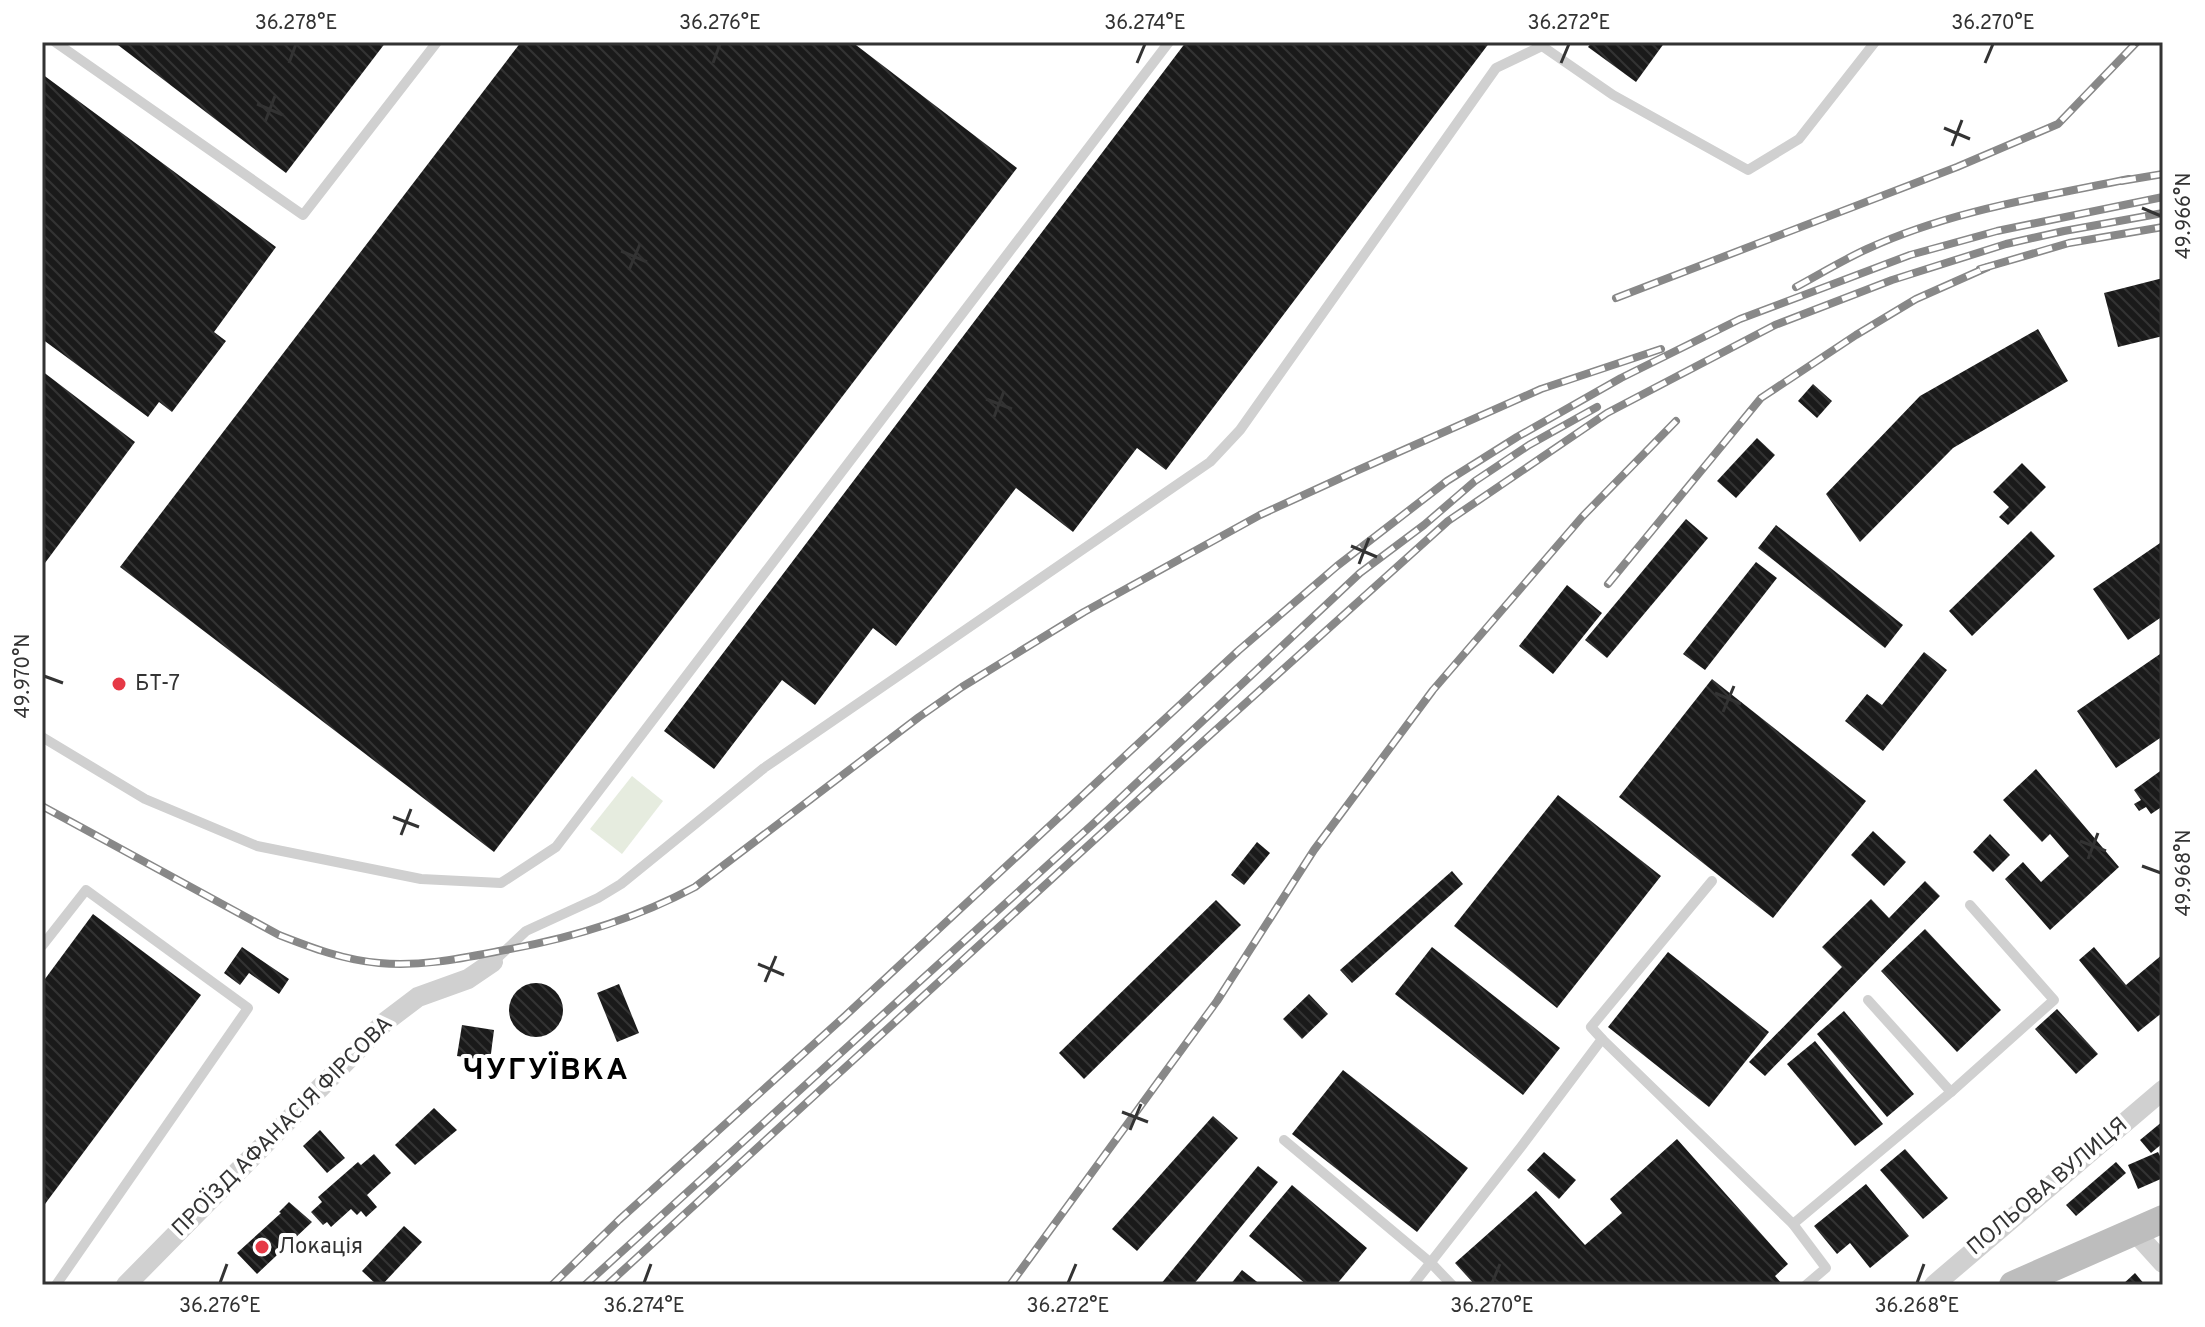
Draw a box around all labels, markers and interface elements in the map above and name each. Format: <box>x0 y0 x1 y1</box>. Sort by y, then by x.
text: 36.278°E <box>255 11 337 37</box>
text: 36.276°E <box>679 11 761 37</box>
text: 36.274°E <box>1104 11 1186 37</box>
text: 36.272°E <box>1527 11 1611 37</box>
text: 36.270°E <box>1951 11 2035 37</box>
text: 49.966°N <box>2172 173 2198 259</box>
text: 49.970°N <box>11 634 37 718</box>
place label: БТ-7 <box>135 671 180 698</box>
marker: БТ-7 <box>110 675 128 693</box>
text: 49.968°N <box>2172 830 2198 917</box>
street label: ПРОЇЗД АФАНАСІЯ ФІРСОВА <box>166 1010 399 1243</box>
district label: ЧУГУЇВКА <box>462 1051 630 1090</box>
street label: ПОЛЬОВА ВУЛИЦЯ <box>1962 1112 2134 1262</box>
place label: Локація <box>278 1234 363 1261</box>
marker: Локація <box>253 1238 271 1256</box>
text: 36.276°E <box>179 1294 261 1320</box>
text: 36.274°E <box>603 1294 685 1320</box>
text: 36.272°E <box>1026 1294 1110 1320</box>
text: 36.270°E <box>1450 1294 1534 1320</box>
text: 36.268°E <box>1874 1294 1960 1320</box>

